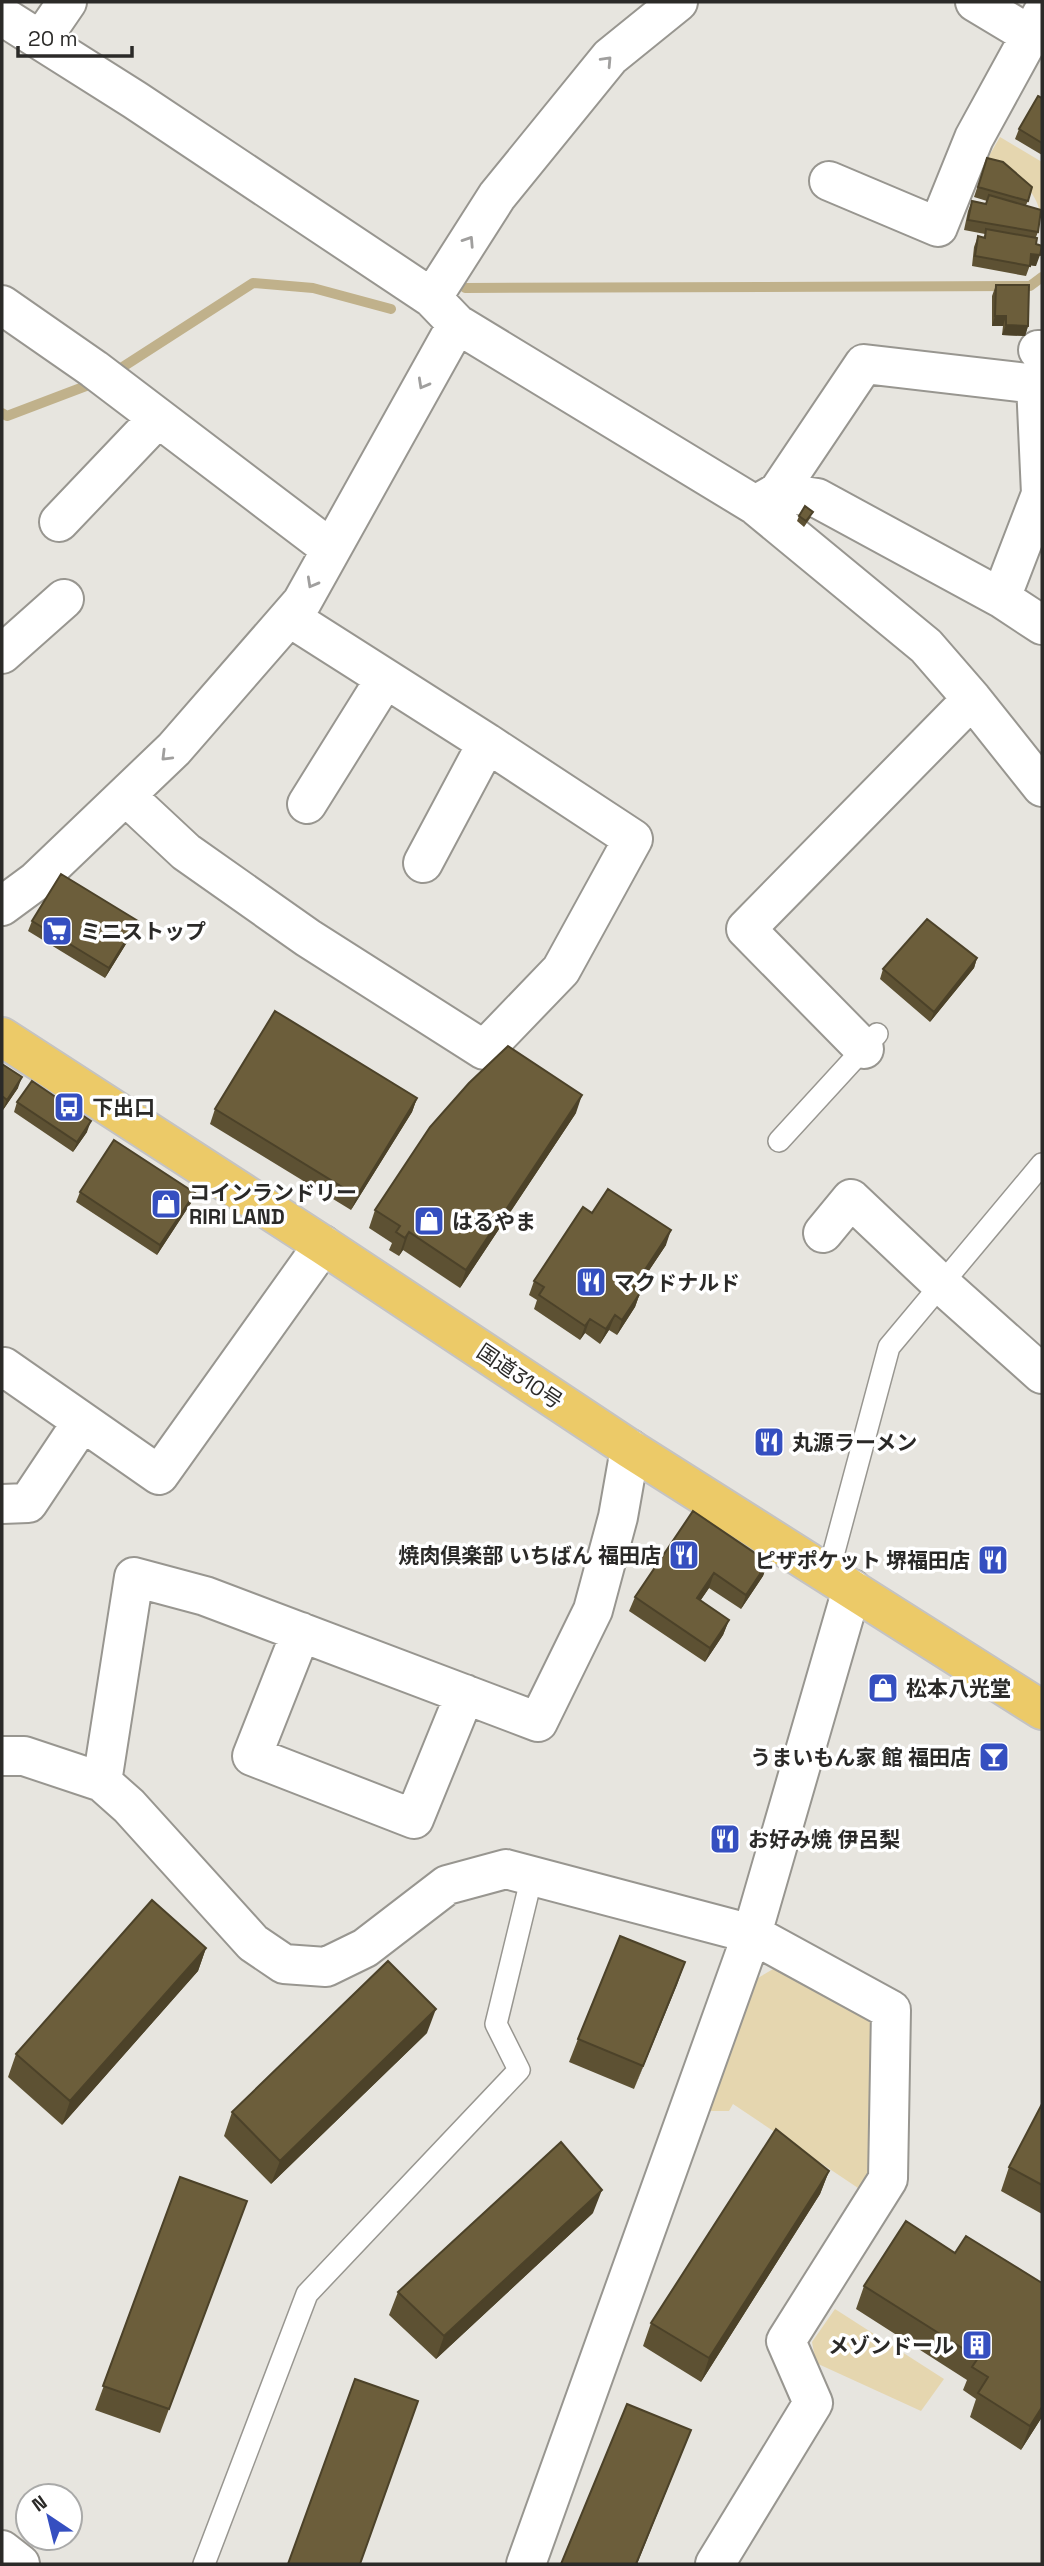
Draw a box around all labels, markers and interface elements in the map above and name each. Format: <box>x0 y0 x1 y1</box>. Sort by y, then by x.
scale bar <box>18 14 131 58</box>
text: 20 m <box>28 25 78 52</box>
one-way arrow <box>599 56 612 69</box>
one-way arrow <box>460 235 473 248</box>
one-way arrow <box>418 377 431 389</box>
one-way arrow <box>307 575 321 588</box>
one-way arrow <box>161 748 174 761</box>
supermarket icon: ミニストップ <box>40 914 74 948</box>
place label: ミニストップ <box>80 918 206 945</box>
bus stop icon: 下出口 <box>52 1090 86 1124</box>
place label: 下出口 <box>92 1094 155 1121</box>
place label: コインランドリー RIRI LAND <box>189 1179 357 1230</box>
shop icon: コインランドリー RIRI LAND <box>149 1187 183 1221</box>
shop icon: はるやま <box>412 1204 446 1238</box>
place label: はるやま <box>452 1208 536 1235</box>
restaurant icon: マクドナルド <box>574 1265 608 1299</box>
place label: マクドナルド <box>614 1269 740 1296</box>
street label: 国道310号 <box>472 1338 568 1414</box>
restaurant icon: 丸源ラーメン <box>752 1425 786 1459</box>
place label: 丸源ラーメン <box>792 1429 917 1456</box>
restaurant icon: 焼肉倶楽部 いちばん 福田店 <box>667 1538 701 1572</box>
place label: 焼肉倶楽部 いちばん 福田店 <box>398 1542 661 1569</box>
restaurant icon: ピザポケット 堺福田店 <box>976 1543 1010 1577</box>
place label: ピザポケット 堺福田店 <box>755 1547 970 1574</box>
shop icon: 松本八光堂 <box>866 1671 900 1705</box>
place label: 松本八光堂 <box>906 1675 1011 1702</box>
bar icon: うまいもん家 館 福田店 <box>977 1740 1011 1774</box>
place label: うまいもん家 館 福田店 <box>750 1744 971 1771</box>
restaurant icon: お好み焼 伊呂梨 <box>708 1822 742 1856</box>
place label: お好み焼 伊呂梨 <box>748 1826 900 1853</box>
building icon: メゾンドール <box>960 2328 994 2362</box>
place label: メゾンドール <box>828 2332 954 2359</box>
north arrow <box>14 2482 84 2552</box>
text: N <box>27 2490 52 2517</box>

